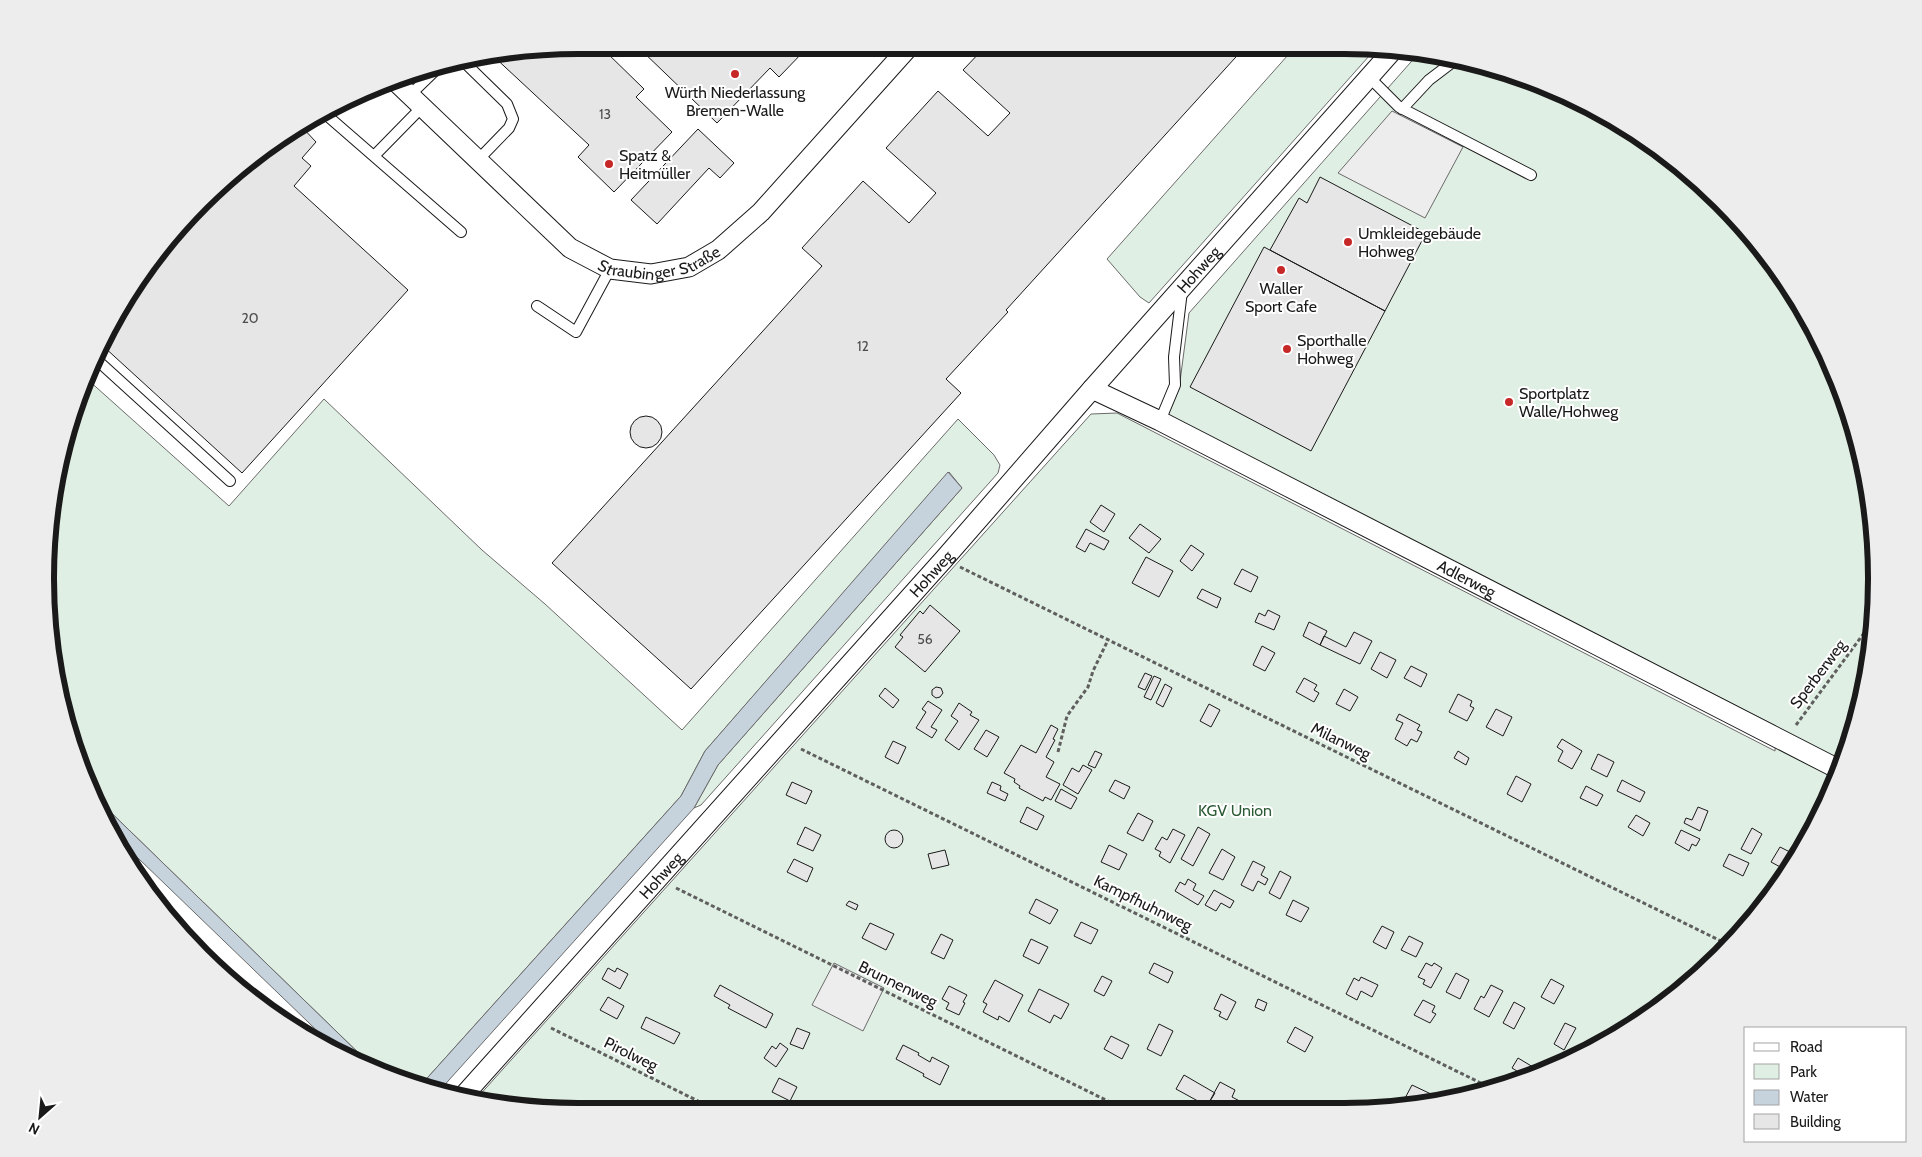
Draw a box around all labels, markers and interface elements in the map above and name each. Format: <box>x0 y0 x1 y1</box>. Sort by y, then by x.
marker: Würth Niederlassung Bremen-Walle <box>729 68 741 80</box>
place label: Würth Niederlassung Bremen-Walle <box>665 83 806 120</box>
house number: 13 <box>599 105 611 123</box>
place label: Spatz & Heitmüller <box>619 146 691 183</box>
marker: Spatz & Heitmüller <box>603 158 615 170</box>
place label: Umkleidegebäude Hohweg <box>1358 224 1481 261</box>
marker: Umkleidegebäude Hohweg <box>1342 236 1354 248</box>
street label: Straubinger Straße <box>595 241 723 284</box>
street label: Hohweg <box>1173 241 1225 297</box>
marker: Waller Sport Cafe <box>1275 264 1287 276</box>
place label: Waller Sport Cafe <box>1245 279 1317 316</box>
house number: 20 <box>241 309 259 327</box>
place label: Sporthalle Hohweg <box>1297 331 1366 368</box>
house number: 12 <box>857 337 869 355</box>
marker: Sporthalle Hohweg <box>1281 343 1293 355</box>
place label: Sportplatz Walle/Hohweg <box>1519 384 1619 421</box>
marker: Sportplatz Walle/Hohweg <box>1503 396 1515 408</box>
street label: Hohweg <box>905 546 957 601</box>
street label: Adlerweg <box>1434 556 1500 602</box>
house number: 56 <box>917 630 933 648</box>
street label: Sperberweg <box>1786 635 1851 712</box>
street label: Milanweg <box>1308 718 1375 764</box>
park label: KGV Union <box>1198 801 1272 820</box>
street label: Hohweg <box>635 847 687 902</box>
street label: Kampfhuhnweg <box>1091 871 1196 935</box>
street label: Brunnenweg <box>855 957 941 1012</box>
legend <box>1744 1027 1907 1142</box>
street label: Pirolweg <box>601 1033 662 1076</box>
text: Road <box>1790 1038 1823 1056</box>
text: Park <box>1790 1063 1817 1081</box>
text: Water <box>1790 1088 1828 1106</box>
north arrow <box>15 1092 65 1142</box>
text: Building <box>1790 1113 1841 1131</box>
text: N <box>26 1118 43 1139</box>

